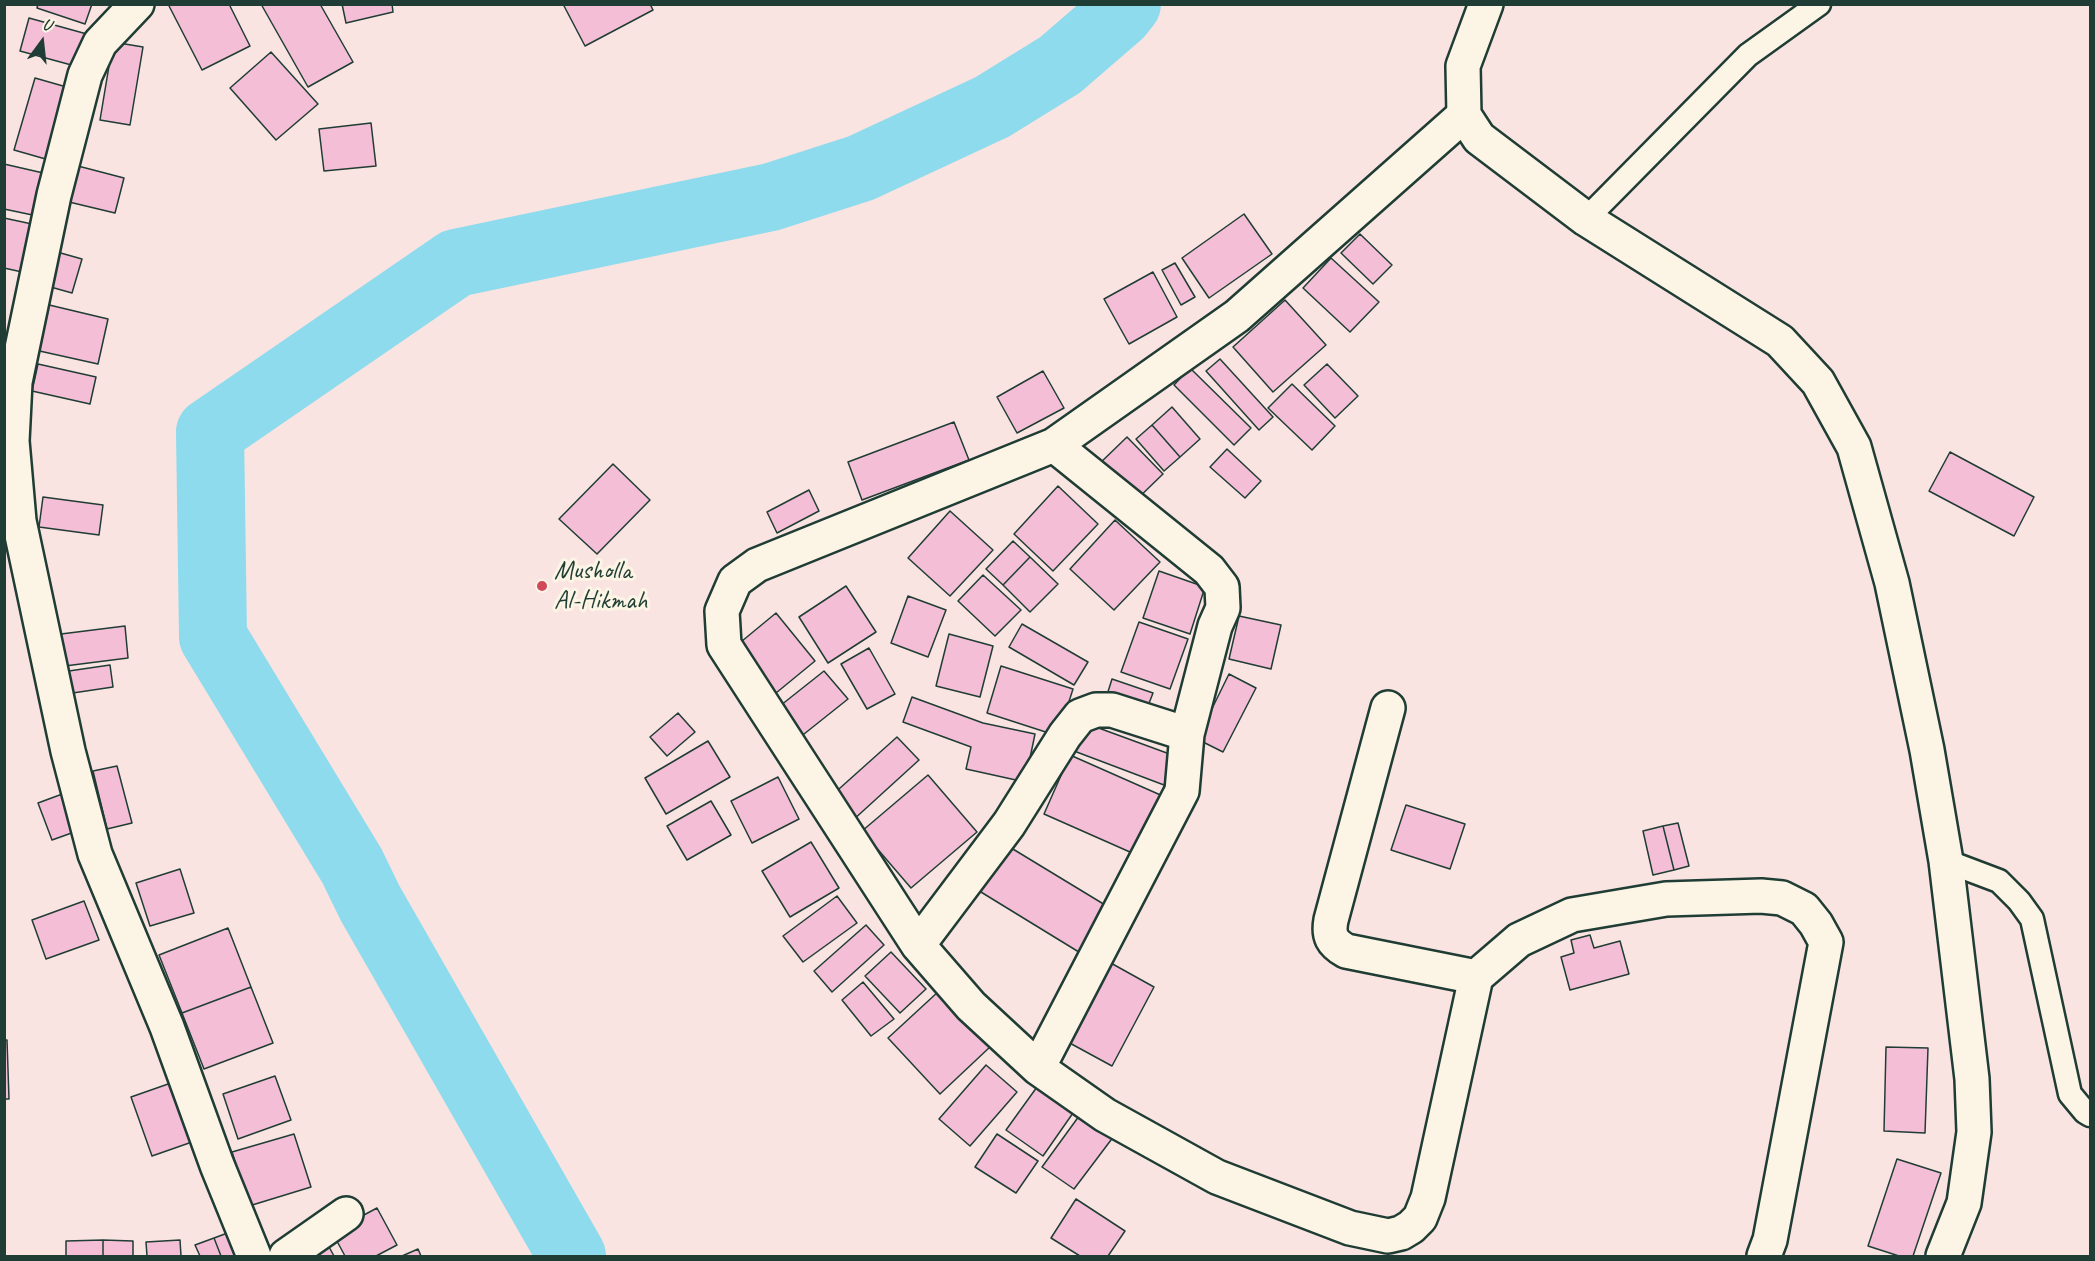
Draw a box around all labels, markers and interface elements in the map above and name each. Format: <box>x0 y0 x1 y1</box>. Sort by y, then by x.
north arrow <box>12 12 72 72</box>
text: U <box>40 14 53 35</box>
place label: Musholla Al-Hikmah <box>554 555 647 616</box>
marker: Musholla Al-Hikmah <box>535 579 549 593</box>

